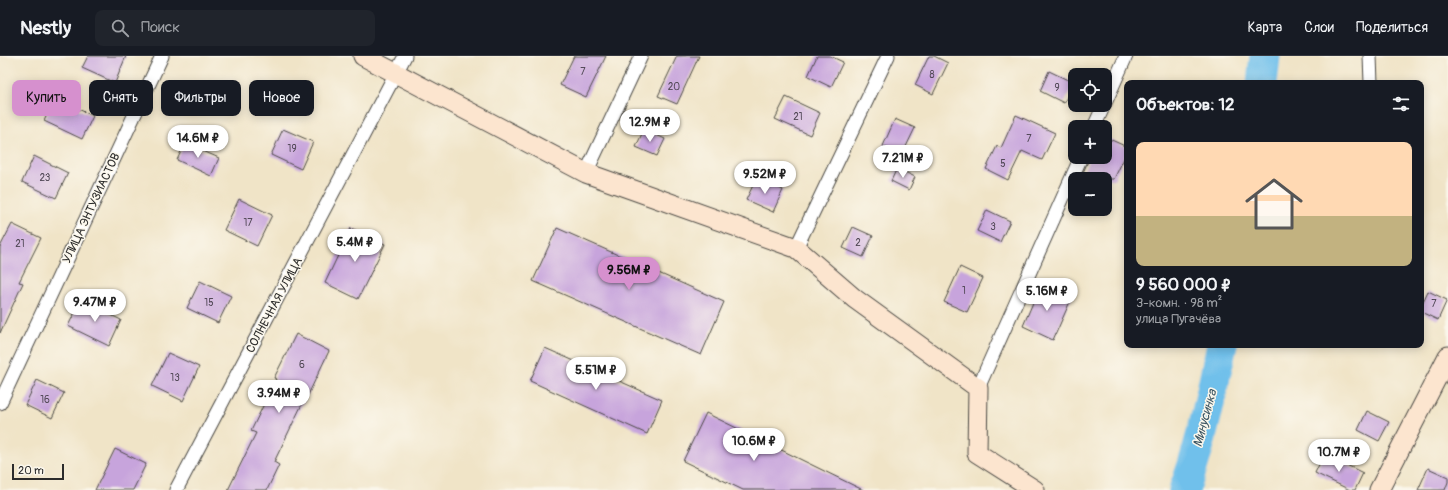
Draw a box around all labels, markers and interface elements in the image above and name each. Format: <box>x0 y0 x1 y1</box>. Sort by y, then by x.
search box <box>95 10 375 46</box>
text: Nestly <box>20 16 71 40</box>
icon: search <box>109 17 131 39</box>
text: Поиск <box>141 18 180 37</box>
text: Карта <box>1248 19 1282 36</box>
text: Слои <box>1304 19 1334 36</box>
text: Поделиться <box>1356 19 1428 36</box>
house number: 7 <box>580 66 586 78</box>
map controls <box>1068 68 1112 216</box>
button: locate <box>1068 68 1112 112</box>
house number: 8 <box>929 69 935 81</box>
chip: Купить <box>12 80 81 116</box>
chip: Снять <box>89 80 153 116</box>
chip: Фильтры <box>161 80 241 116</box>
chip: Новое <box>249 80 314 116</box>
house number: 20 <box>668 81 680 93</box>
house number: 9 <box>1054 82 1060 94</box>
icon: filters <box>1390 93 1412 115</box>
text: Объектов: 12 <box>1136 94 1235 115</box>
pin: 12.9M ₽ <box>613 109 687 143</box>
house number: 21 <box>793 111 803 123</box>
text: 12.9M ₽ <box>629 114 671 130</box>
button: + <box>1068 120 1112 164</box>
pin: 14.6M ₽ <box>161 125 235 159</box>
text: 14.6M ₽ <box>176 130 220 146</box>
house number: 7 <box>1026 133 1032 145</box>
house number: 19 <box>287 143 297 155</box>
pin: 7.21M ₽ <box>866 145 940 179</box>
text: 7.21M ₽ <box>882 150 924 166</box>
street label: УЛИЦА ЭНТУЗИАСТОВ <box>59 151 124 266</box>
house number: 5 <box>1000 158 1006 170</box>
pin: 9.52M ₽ <box>728 161 802 195</box>
text: 9.52M ₽ <box>743 166 787 182</box>
icon: home <box>1238 168 1310 240</box>
house number: 23 <box>40 172 51 184</box>
button: − <box>1068 172 1112 216</box>
house number: 17 <box>243 217 253 229</box>
house number: 3 <box>990 221 996 233</box>
pin: 5.4M ₽ <box>322 229 388 263</box>
text: 5.4M ₽ <box>336 234 374 250</box>
house number: 2 <box>855 237 861 249</box>
house number: 21 <box>15 238 25 250</box>
street label: СОЛНЕЧНАЯ УЛИЦА <box>243 255 306 356</box>
pin: 9.56M ₽ <box>592 257 666 291</box>
text: 9.56M ₽ <box>607 262 651 278</box>
text: 9 560 000 ₽ <box>1136 274 1232 295</box>
pin: 5.16M ₽ <box>1010 278 1084 312</box>
text: 5.16M ₽ <box>1026 283 1068 299</box>
house number: 1 <box>962 285 966 297</box>
pin: 9.47M ₽ <box>58 289 132 323</box>
text: 9.47M ₽ <box>73 294 117 310</box>
text: 3-комн. · 98 m² <box>1136 295 1222 311</box>
house number: 15 <box>204 297 214 309</box>
house number: 7 <box>1431 298 1437 310</box>
text: улица Пугачёва <box>1136 311 1221 327</box>
pin: 5.51M ₽ <box>559 357 633 391</box>
house number: 6 <box>299 359 305 371</box>
text: 5.51M ₽ <box>575 362 617 378</box>
house number: 13 <box>170 372 180 384</box>
pin: 3.94M ₽ <box>242 380 316 414</box>
text: 3.94M ₽ <box>257 385 301 401</box>
water label: Минусинка <box>1190 387 1221 449</box>
house number: 16 <box>40 394 50 406</box>
pin: 10.6M ₽ <box>717 428 791 462</box>
text: 10.6M ₽ <box>732 433 776 449</box>
pin: 10.7M ₽ <box>1302 439 1376 473</box>
text: 10.7M ₽ <box>1317 444 1361 460</box>
scale bar <box>12 462 64 481</box>
text: 20 m <box>18 464 44 477</box>

